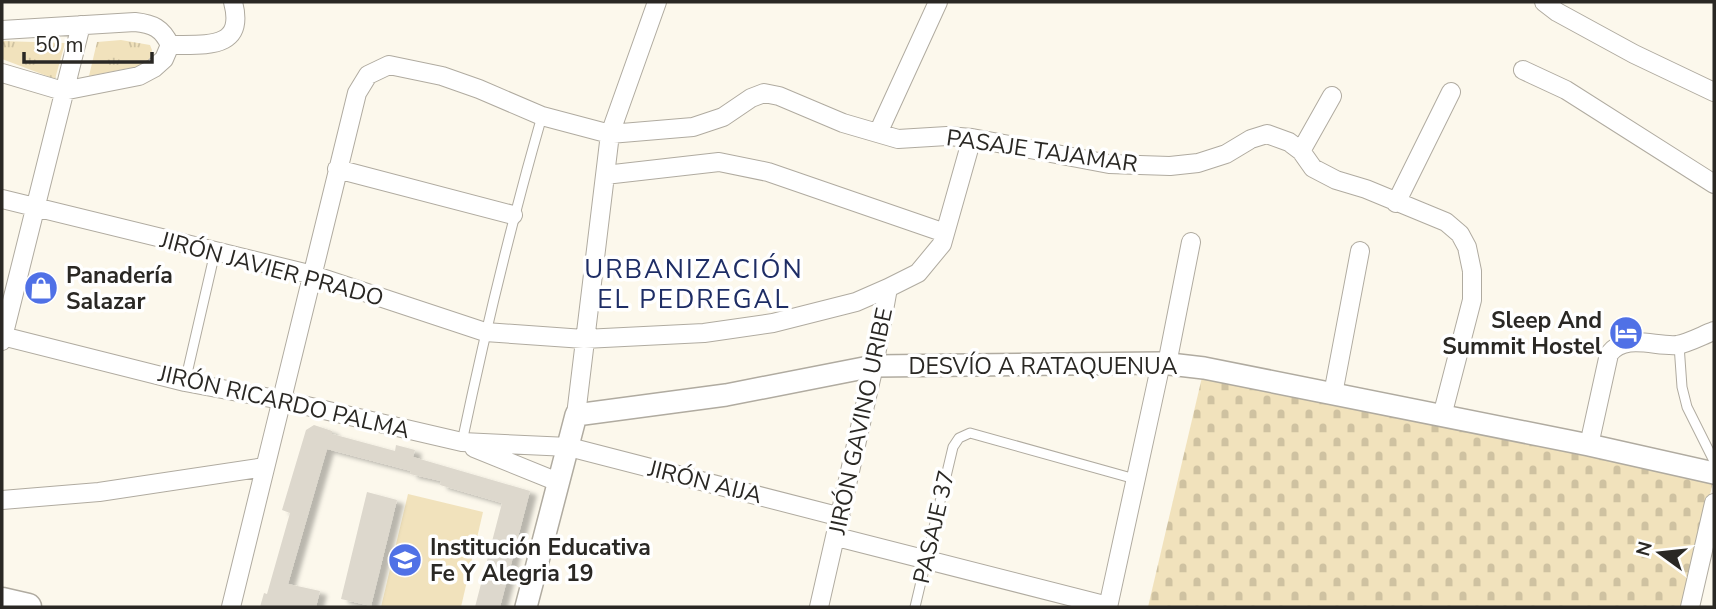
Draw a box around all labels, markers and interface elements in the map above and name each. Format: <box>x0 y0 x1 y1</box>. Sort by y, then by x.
scale bar <box>24 21 152 65</box>
text: 50 m <box>35 31 84 59</box>
street label: PASAJE TAJAMAR <box>944 122 1140 180</box>
street label: JIRÓN JAVIER PRADO <box>156 224 387 314</box>
district label: URBANIZACIÓN EL PEDREGAL <box>584 252 804 317</box>
place label: Panadería Salazar <box>66 260 173 317</box>
shop icon: Panadería Salazar <box>22 269 60 307</box>
street label: JIRÓN GAVINO URIBE <box>822 305 900 538</box>
place label: Sleep And Summit Hostel <box>1442 305 1603 362</box>
hotel icon: Sleep And Summit Hostel <box>1607 314 1645 352</box>
street label: DESVÍO A RATAQUENUA <box>908 351 1178 382</box>
street label: JIRÓN RICARDO PALMA <box>154 358 413 446</box>
street label: JIRÓN AIJA <box>644 453 765 511</box>
street label: PASAJE 37 <box>906 467 962 587</box>
north arrow <box>1625 518 1695 588</box>
place label: Institución Educativa Fe Y Alegria 19 <box>430 532 651 589</box>
text: N <box>1630 539 1659 559</box>
school or university icon: Institución Educativa Fe Y Alegria 19 <box>386 541 424 579</box>

